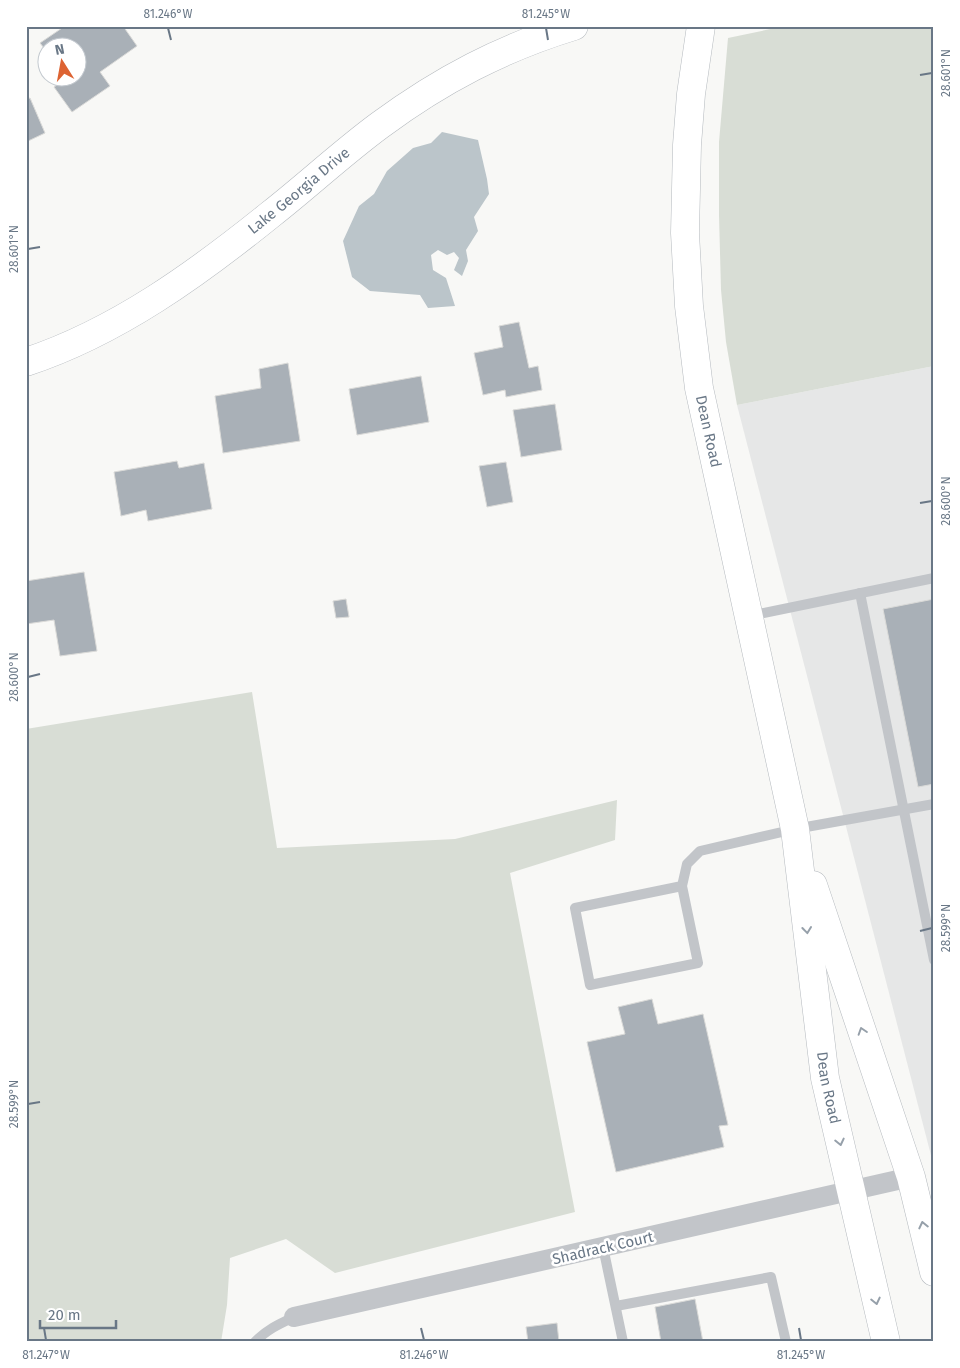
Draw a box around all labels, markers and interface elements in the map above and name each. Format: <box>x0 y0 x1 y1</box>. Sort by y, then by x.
text: 81.246°W <box>144 7 192 21</box>
text: 81.245°W <box>522 7 570 21</box>
north arrow <box>38 38 88 88</box>
text: N <box>53 40 66 59</box>
text: 28.601°N <box>939 49 953 97</box>
street label: Lake Georgia Drive <box>244 143 353 238</box>
text: 28.601°N <box>7 225 21 273</box>
street label: Dean Road <box>692 394 725 469</box>
text: 28.600°N <box>939 476 953 526</box>
text: 28.600°N <box>7 652 21 702</box>
text: 28.599°N <box>939 904 953 952</box>
one-way arrow <box>801 926 812 934</box>
one-way arrow <box>858 1028 868 1036</box>
street label: Dean Road <box>813 1051 844 1126</box>
text: 28.599°N <box>7 1080 21 1128</box>
one-way arrow <box>834 1138 845 1147</box>
one-way arrow <box>918 1221 928 1229</box>
street label: Shadrack Court <box>551 1228 656 1268</box>
one-way arrow <box>870 1296 881 1305</box>
scale bar <box>40 1298 116 1330</box>
text: 20 m <box>48 1306 81 1324</box>
text: 81.247°W <box>22 1348 70 1362</box>
text: 81.246°W <box>400 1348 448 1362</box>
text: 81.245°W <box>777 1348 825 1362</box>

